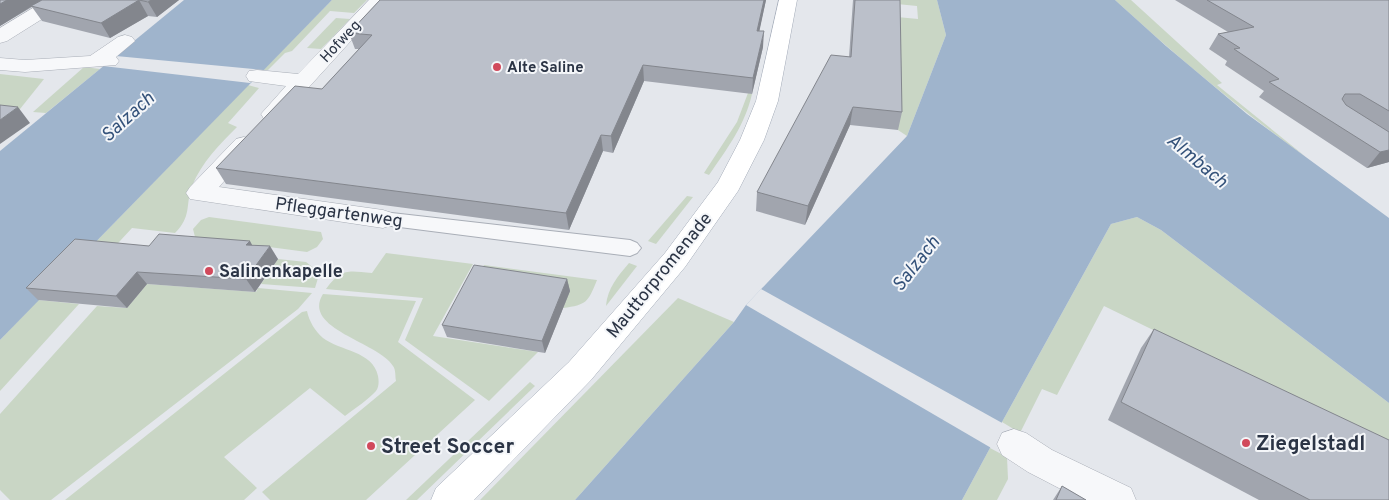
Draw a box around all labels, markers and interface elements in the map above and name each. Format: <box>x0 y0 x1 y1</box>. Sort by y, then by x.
street label: Hofweg <box>317 17 366 67</box>
place label: Alte Saline <box>507 59 584 78</box>
marker: Alte Saline <box>491 61 503 73</box>
water label: Salzach <box>96 87 161 148</box>
water label: Almbach <box>1161 129 1233 194</box>
street label: Pfleggartenweg <box>273 193 404 234</box>
street label: Mauttorpromenade <box>602 208 718 344</box>
water label: Salzach <box>887 231 946 297</box>
place label: Salinenkapelle <box>219 261 343 284</box>
marker: Salinenkapelle <box>203 265 215 277</box>
place label: Ziegelstadl <box>1256 431 1365 458</box>
place label: Street Soccer <box>381 434 514 461</box>
marker: Ziegelstadl <box>1240 437 1252 449</box>
marker: Street Soccer <box>365 440 377 452</box>

